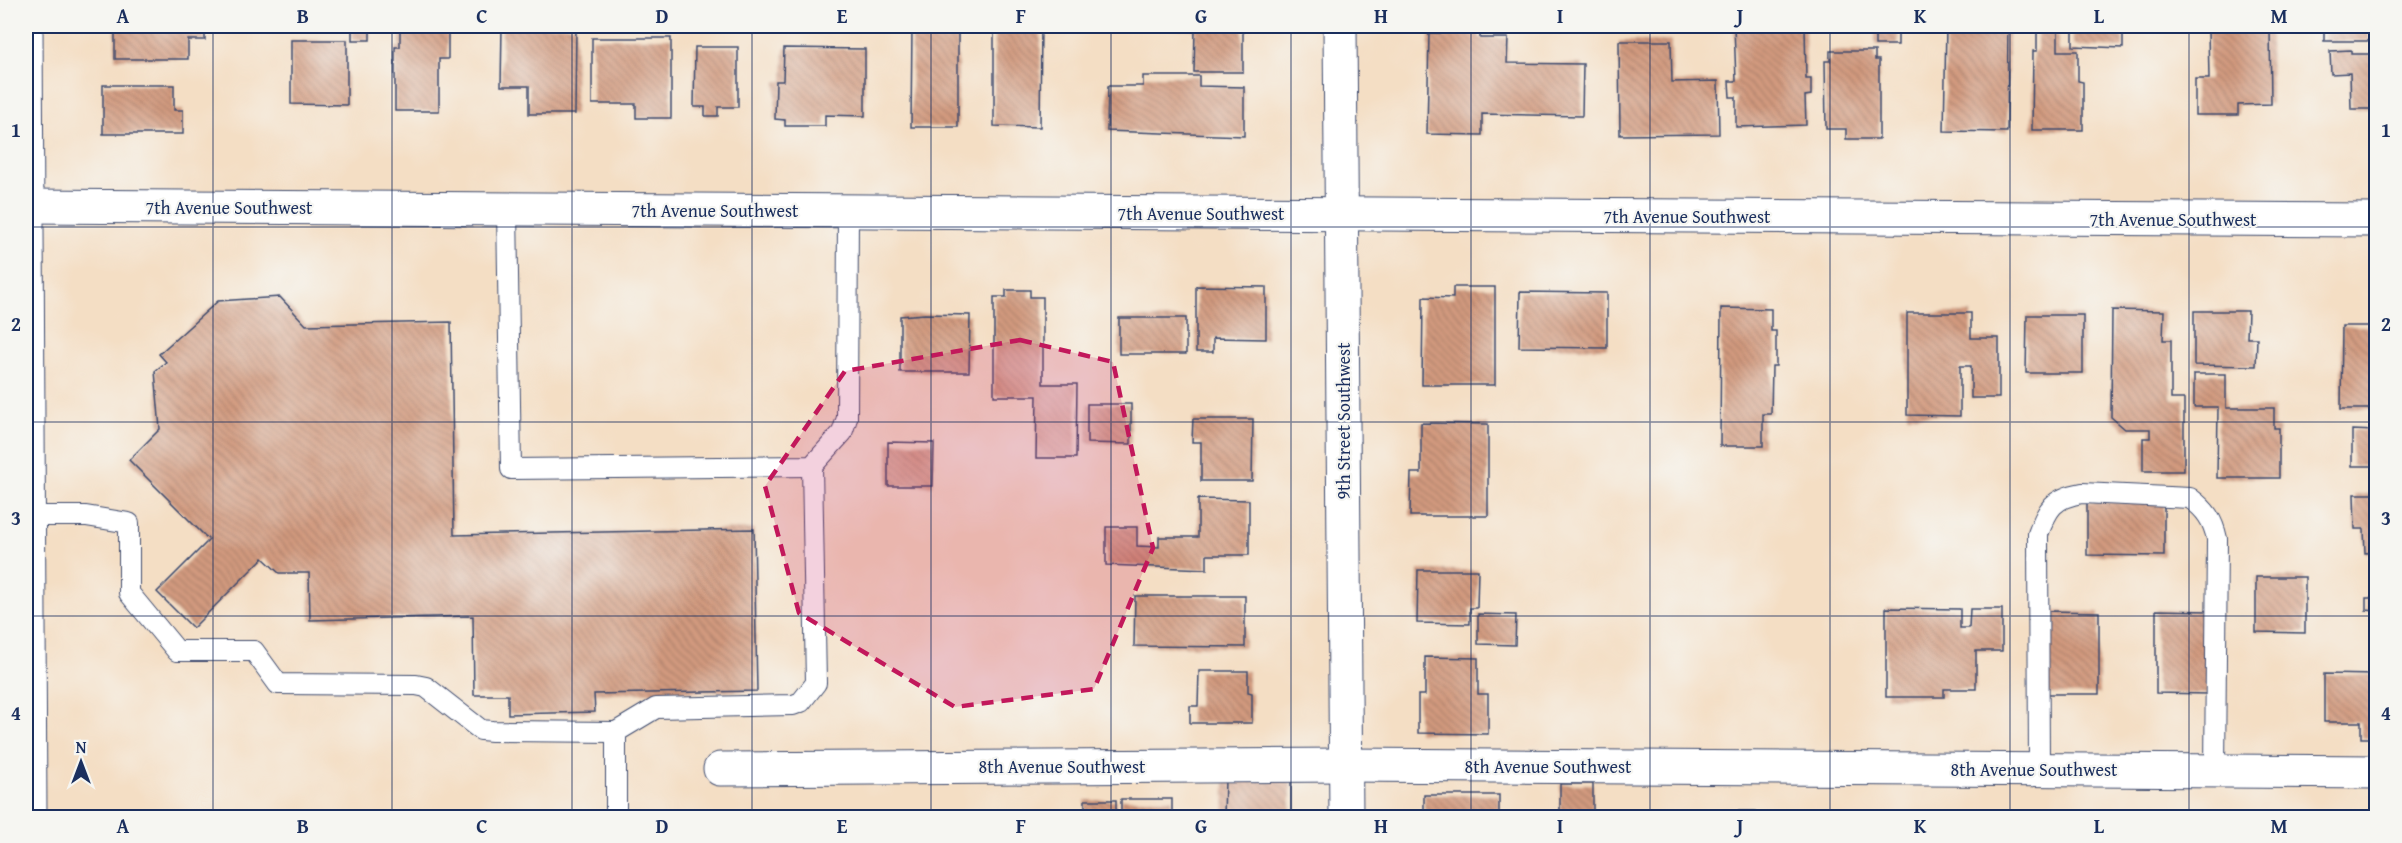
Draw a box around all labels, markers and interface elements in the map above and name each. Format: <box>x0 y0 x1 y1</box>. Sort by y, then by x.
text: A <box>117 1 130 30</box>
text: B <box>297 1 309 30</box>
text: C <box>476 1 488 30</box>
text: D <box>655 1 669 30</box>
text: E <box>837 1 848 30</box>
text: F <box>1016 1 1026 30</box>
text: G <box>1195 1 1207 30</box>
text: H <box>1374 1 1388 30</box>
text: I <box>1557 1 1563 30</box>
text: J <box>1734 1 1744 30</box>
text: K <box>1914 1 1927 30</box>
text: L <box>2094 1 2105 30</box>
text: M <box>2270 1 2288 30</box>
text: 1 <box>11 115 21 144</box>
text: 1 <box>2381 115 2391 144</box>
street label: 7th Avenue Southwest <box>146 194 313 221</box>
street label: 7th Avenue Southwest <box>632 197 799 224</box>
street label: 7th Avenue Southwest <box>1118 200 1285 227</box>
street label: 7th Avenue Southwest <box>1604 203 1771 230</box>
street label: 7th Avenue Southwest <box>2090 206 2257 233</box>
text: 2 <box>11 309 21 338</box>
text: 2 <box>2381 309 2391 338</box>
street label: 9th Street Southwest <box>1330 342 1357 500</box>
text: 3 <box>11 503 21 532</box>
text: 3 <box>2381 503 2391 532</box>
text: 4 <box>11 698 21 727</box>
text: 4 <box>2381 698 2391 727</box>
north arrow <box>51 732 111 792</box>
text: N <box>76 735 87 759</box>
street label: 8th Avenue Southwest <box>979 753 1146 780</box>
street label: 8th Avenue Southwest <box>1465 753 1632 780</box>
street label: 8th Avenue Southwest <box>1951 756 2118 783</box>
text: A <box>117 811 130 840</box>
text: B <box>297 811 309 840</box>
text: C <box>476 811 488 840</box>
text: D <box>655 811 669 840</box>
text: E <box>837 811 848 840</box>
text: F <box>1016 811 1026 840</box>
text: G <box>1195 811 1207 840</box>
text: H <box>1374 811 1388 840</box>
text: I <box>1557 811 1563 840</box>
text: J <box>1734 811 1744 840</box>
text: K <box>1914 811 1927 840</box>
text: L <box>2094 811 2105 840</box>
text: M <box>2270 811 2288 840</box>

